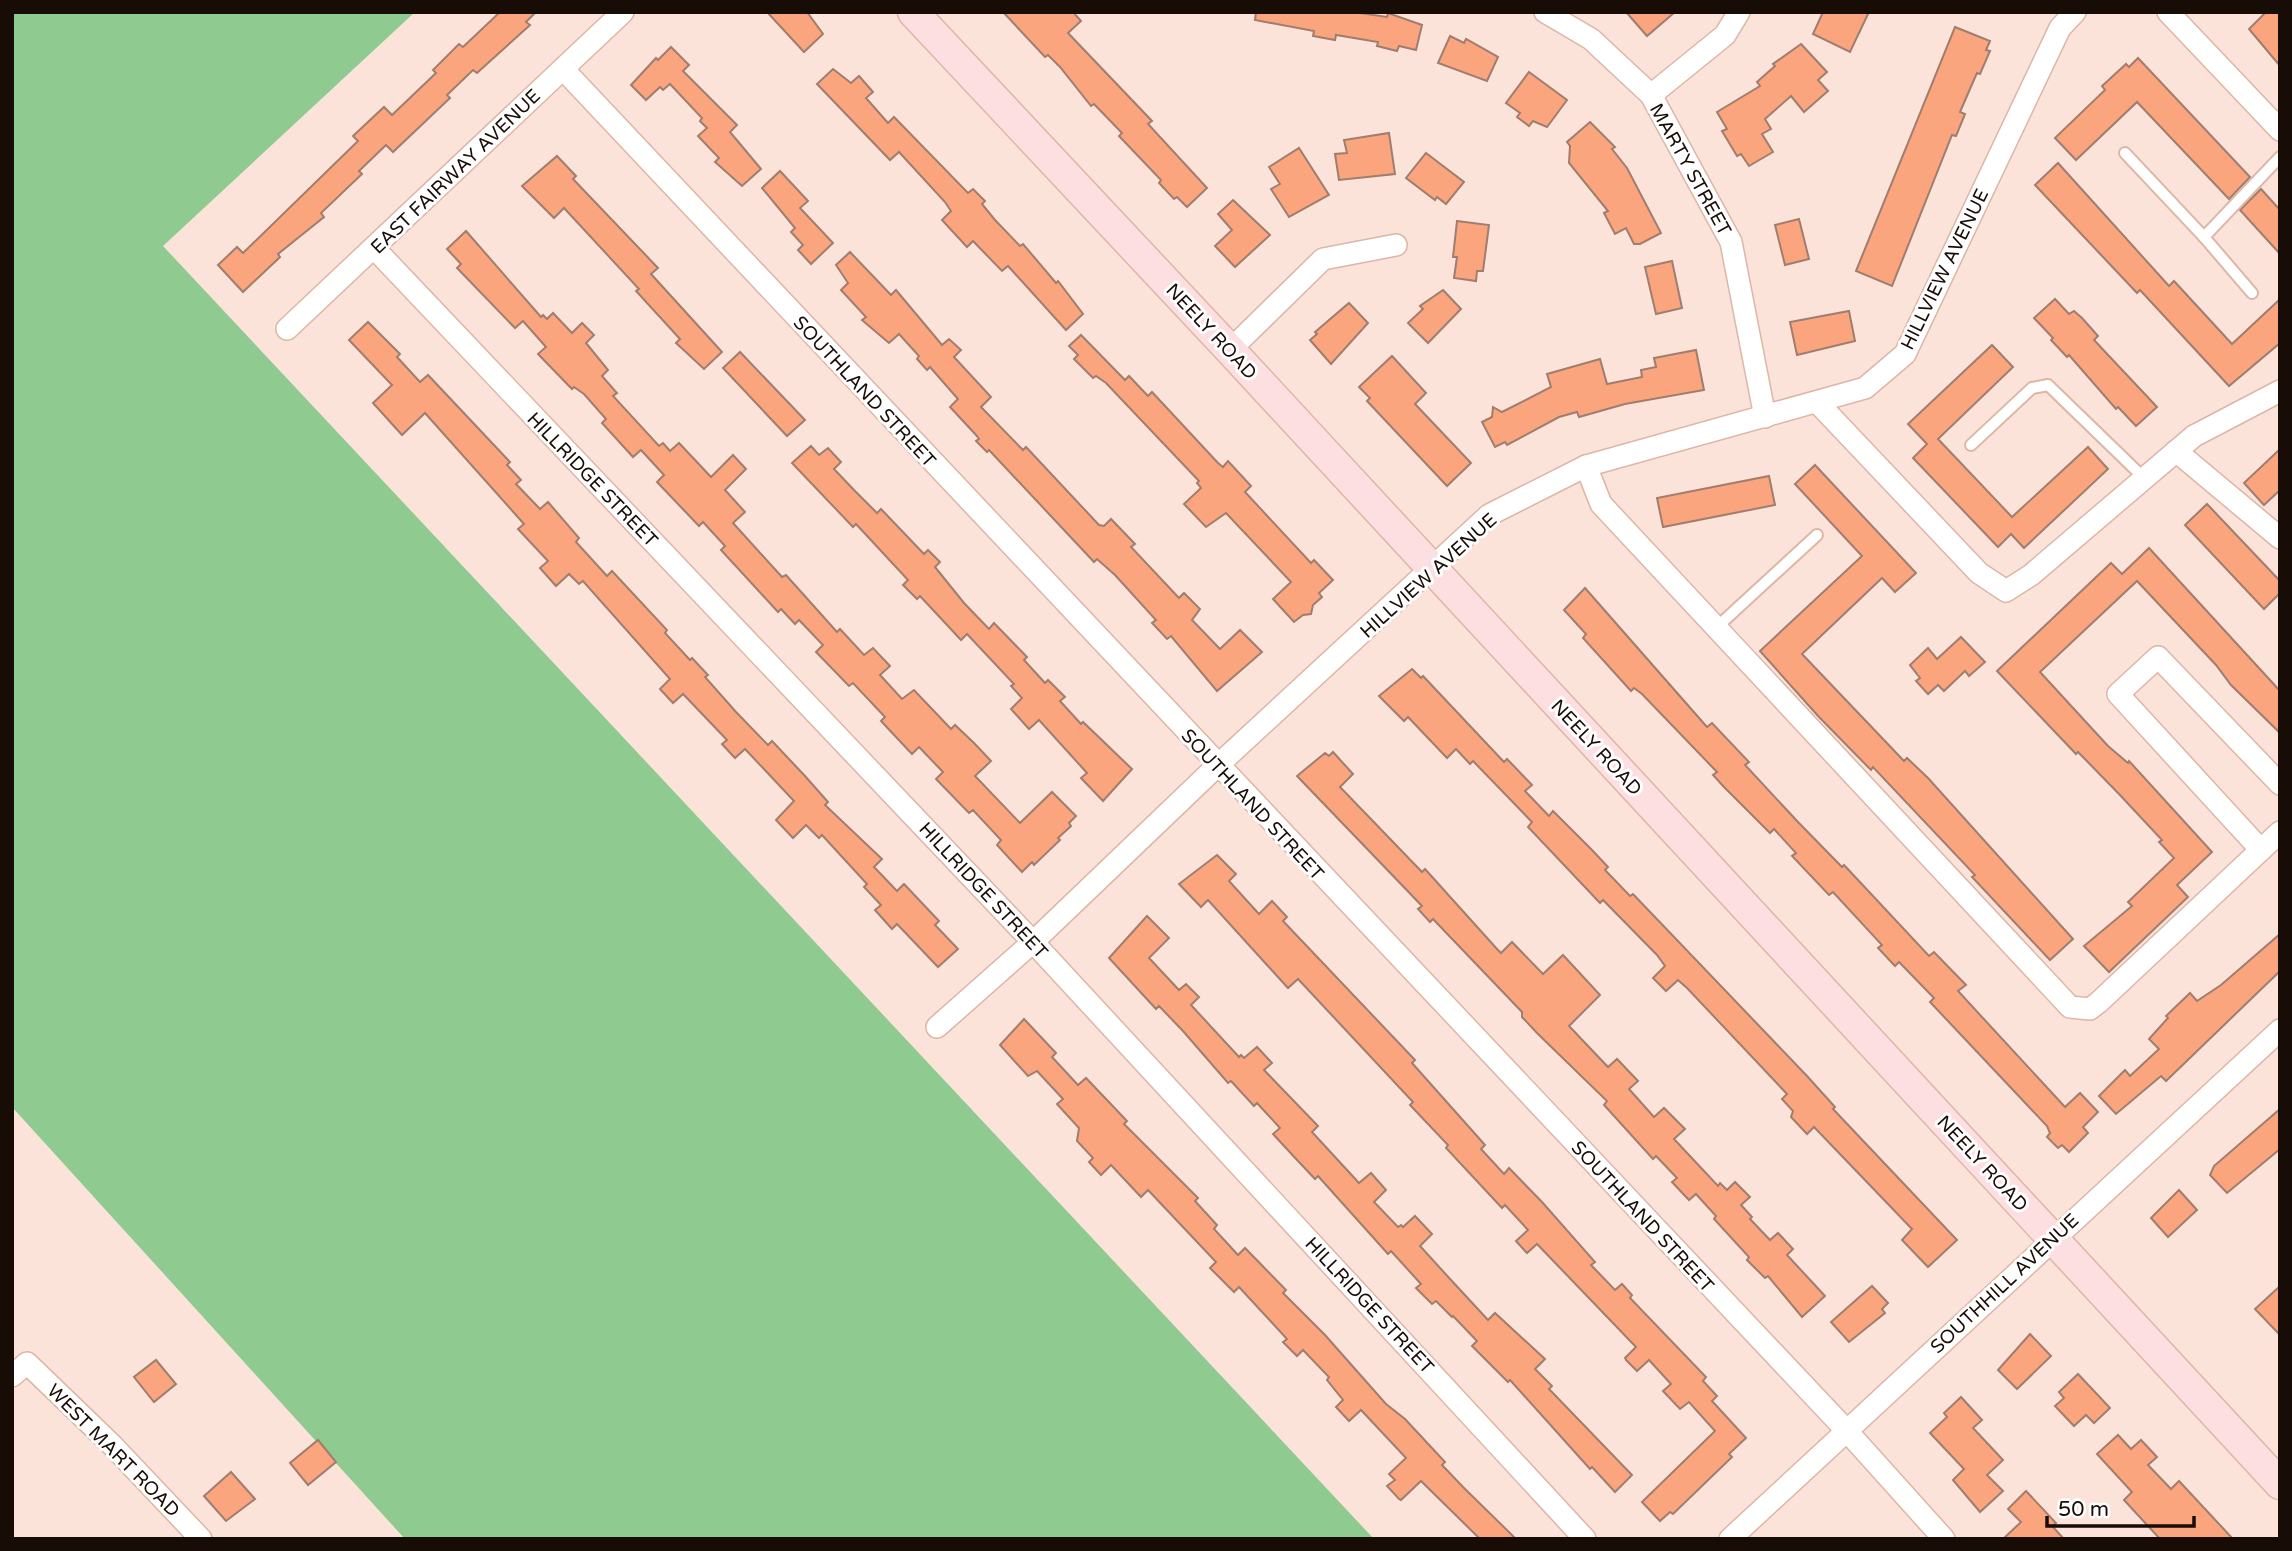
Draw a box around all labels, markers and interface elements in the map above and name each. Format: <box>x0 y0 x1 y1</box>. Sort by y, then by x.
street label: EAST FAIRWAY AVENUE <box>366 85 545 259</box>
street label: MARTY STREET <box>1645 100 1736 240</box>
street label: HILLVIEW AVENUE <box>1896 186 1993 353</box>
street label: NEELY ROAD <box>1161 279 1261 384</box>
street label: SOUTHLAND STREET <box>789 312 940 472</box>
street label: HILLRIDGE STREET <box>522 408 662 552</box>
street label: HILLVIEW AVENUE <box>1356 509 1501 643</box>
street label: NEELY ROAD <box>1546 695 1646 800</box>
street label: SOUTHLAND STREET <box>1177 725 1328 885</box>
street label: HILLRIDGE STREET <box>914 818 1052 964</box>
street label: NEELY ROAD <box>1932 1111 2032 1216</box>
street label: SOUTHLAND STREET <box>1567 1137 1718 1297</box>
street label: SOUTHHILL AVENUE <box>1926 1209 2083 1358</box>
street label: HILLRIDGE STREET <box>1300 1233 1438 1379</box>
street label: WEST MART ROAD <box>42 1380 184 1522</box>
scale bar <box>2047 1484 2194 1528</box>
text: 50 m <box>2058 1497 2109 1522</box>

